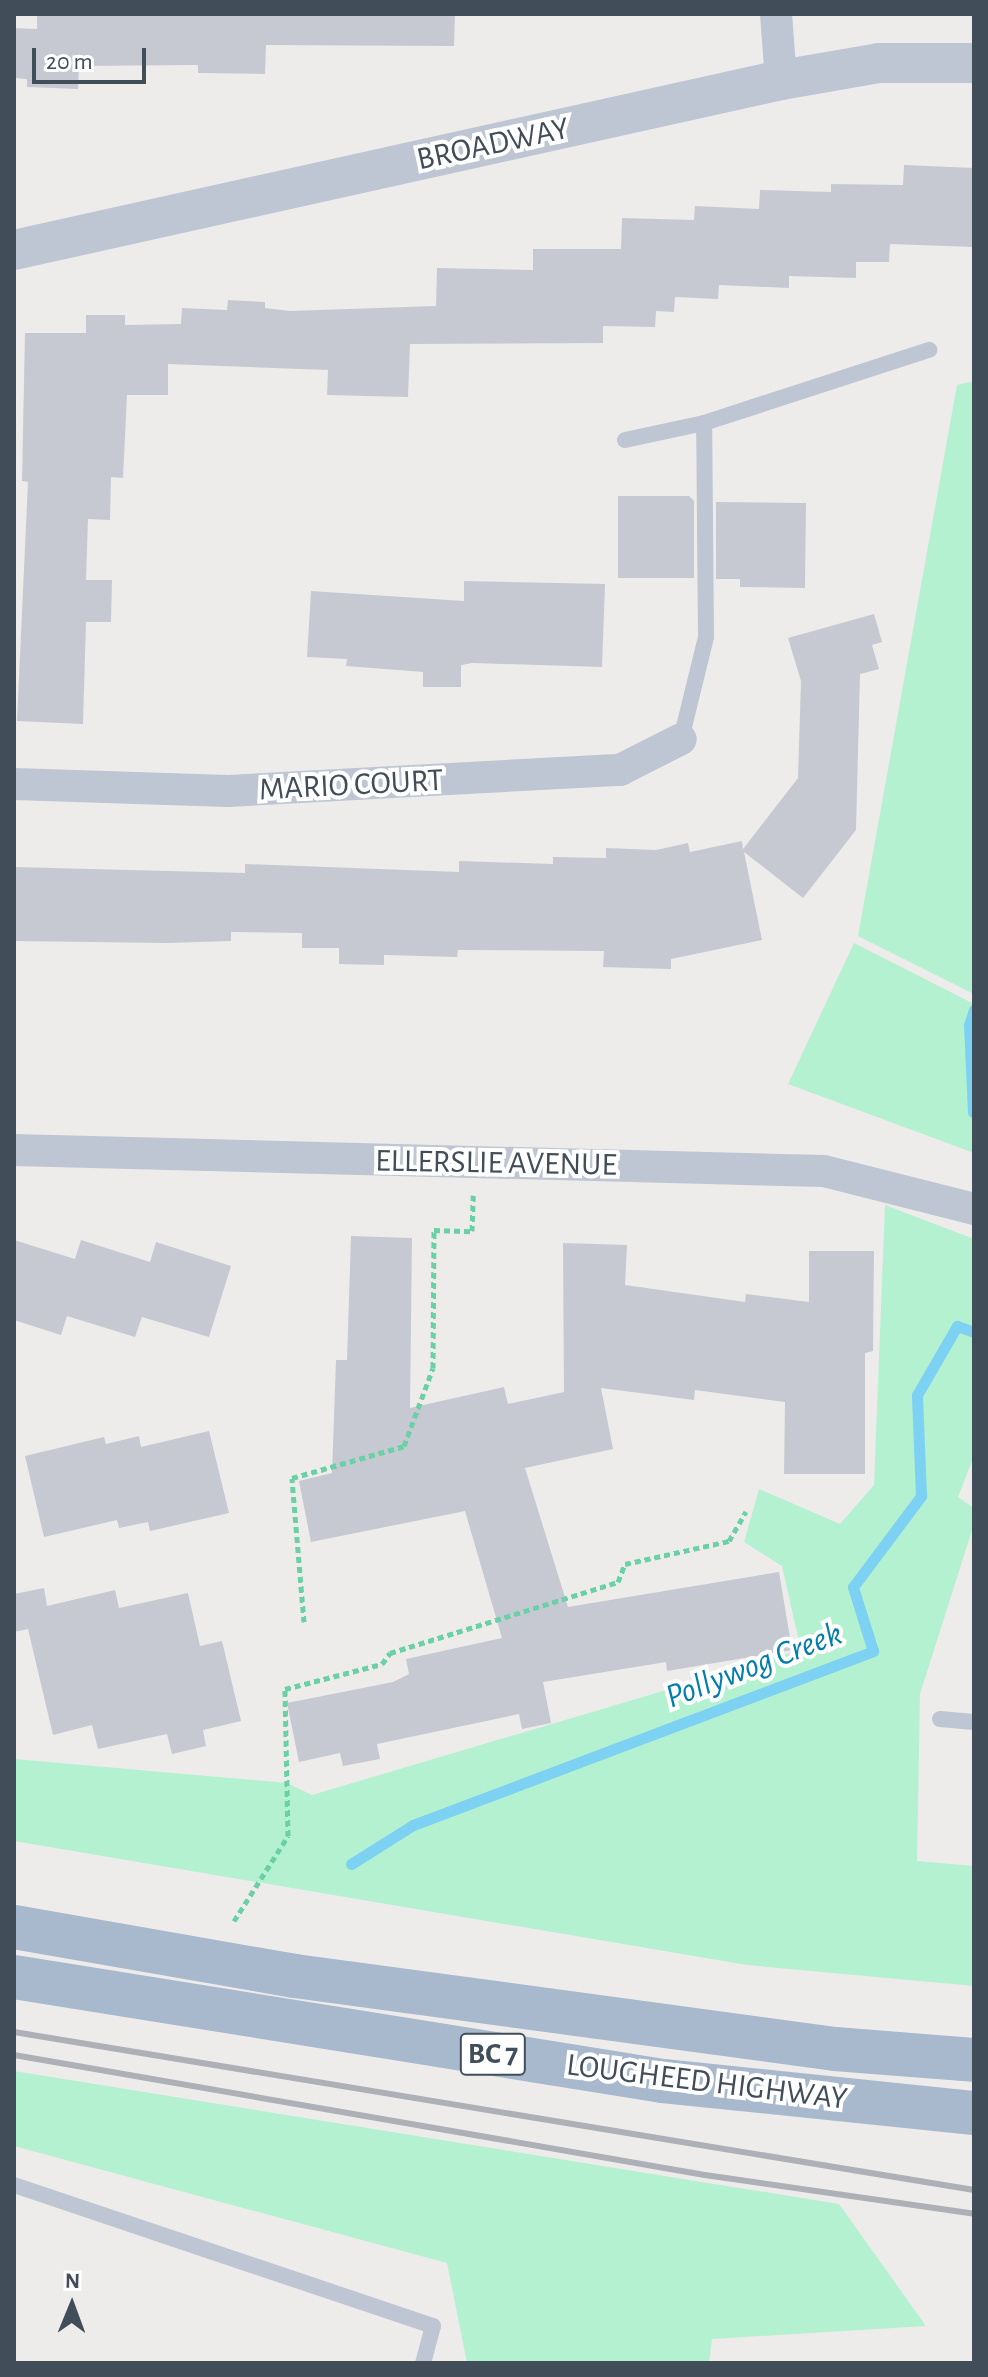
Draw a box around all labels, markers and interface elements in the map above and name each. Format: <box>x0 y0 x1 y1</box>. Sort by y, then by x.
scale bar <box>36 32 150 82</box>
text: 20 m <box>46 50 93 74</box>
street label: BROADWAY <box>413 109 573 179</box>
street label: MARIO COURT <box>258 761 444 809</box>
street label: ELLERSLIE AVENUE <box>375 1142 617 1184</box>
water label: Pollywog Creek <box>660 1614 848 1718</box>
road number: BC 7 <box>459 2028 527 2080</box>
street label: LOUGHEED HIGHWAY <box>564 2046 850 2118</box>
north arrow <box>32 2265 112 2345</box>
text: N <box>65 2270 80 2292</box>

